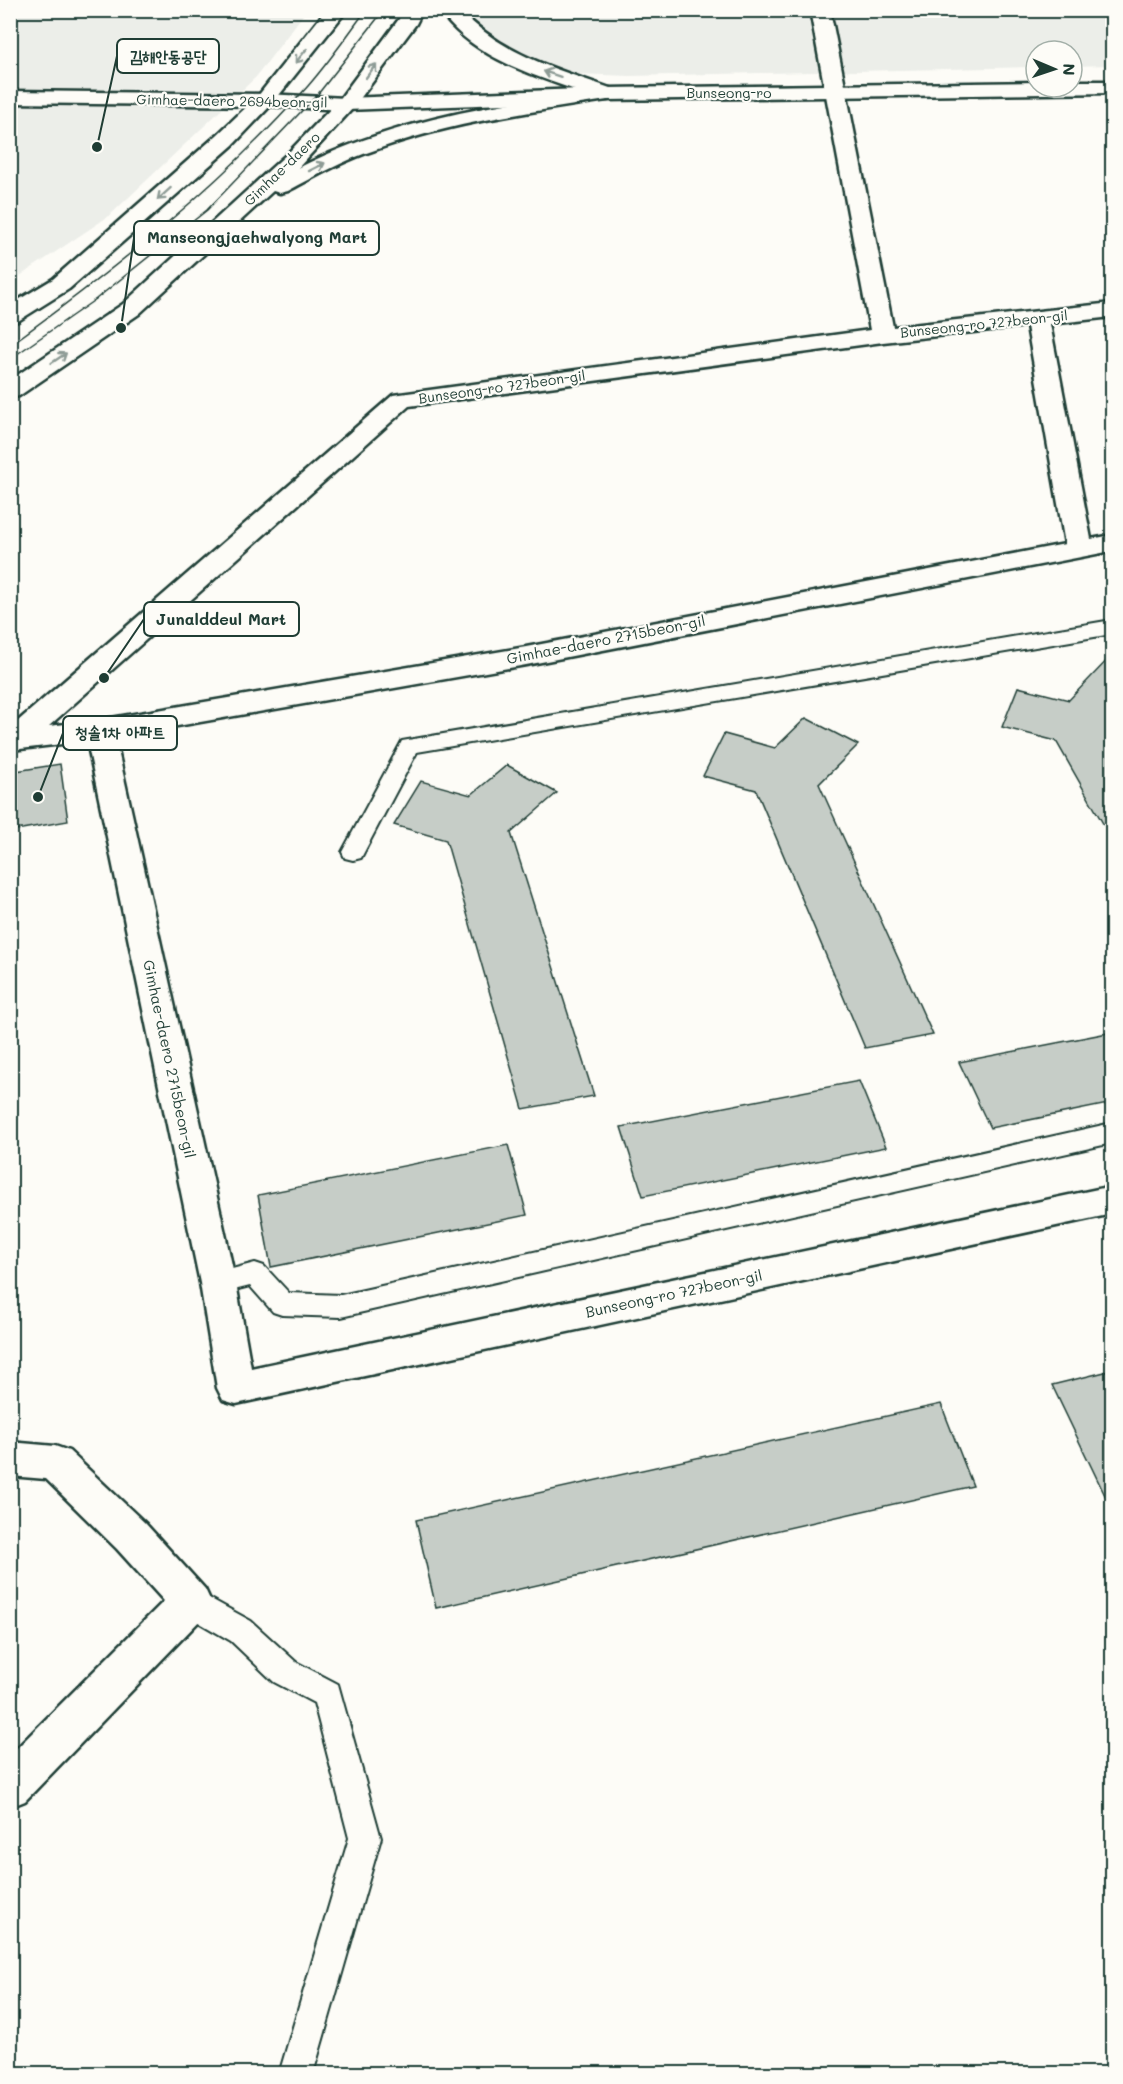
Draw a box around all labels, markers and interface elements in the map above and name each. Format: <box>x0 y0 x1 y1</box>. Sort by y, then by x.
callout: 김해안동공단 <box>117 39 219 73</box>
north arrow <box>1024 39 1084 99</box>
text: 김해안동공단 <box>129 45 207 66</box>
one-way arrow <box>294 48 307 64</box>
one-way arrow <box>365 63 378 79</box>
text: N <box>1059 63 1080 76</box>
one-way arrow <box>543 68 562 79</box>
street label: Bunseong-ro <box>687 83 772 102</box>
street label: Gimhae-daero 2694beon-gil <box>136 89 328 112</box>
street label: Gimhae-daero <box>240 128 324 210</box>
one-way arrow <box>308 160 326 172</box>
one-way arrow <box>156 187 171 201</box>
callout: Manseongjaehwalyong Mart <box>134 221 379 255</box>
text: Manseongjaehwalyong Mart <box>147 226 367 247</box>
street label: Bunseong-ro 727beon-gil <box>899 305 1069 342</box>
one-way arrow <box>50 352 67 364</box>
street label: Bunseong-ro 727beon-gil <box>417 365 587 408</box>
callout: Junalddeul Mart <box>144 602 299 636</box>
text: Junalddeul Mart <box>156 608 286 629</box>
street label: Gimhae-daero 2715beon-gil <box>505 610 707 668</box>
callout: 청솔1차 아파트 <box>63 716 177 750</box>
text: 청솔1차 아파트 <box>75 721 165 742</box>
street label: Gimhae-daero 2715beon-gil <box>139 958 201 1160</box>
street label: Bunseong-ro 727beon-gil <box>584 1264 764 1322</box>

